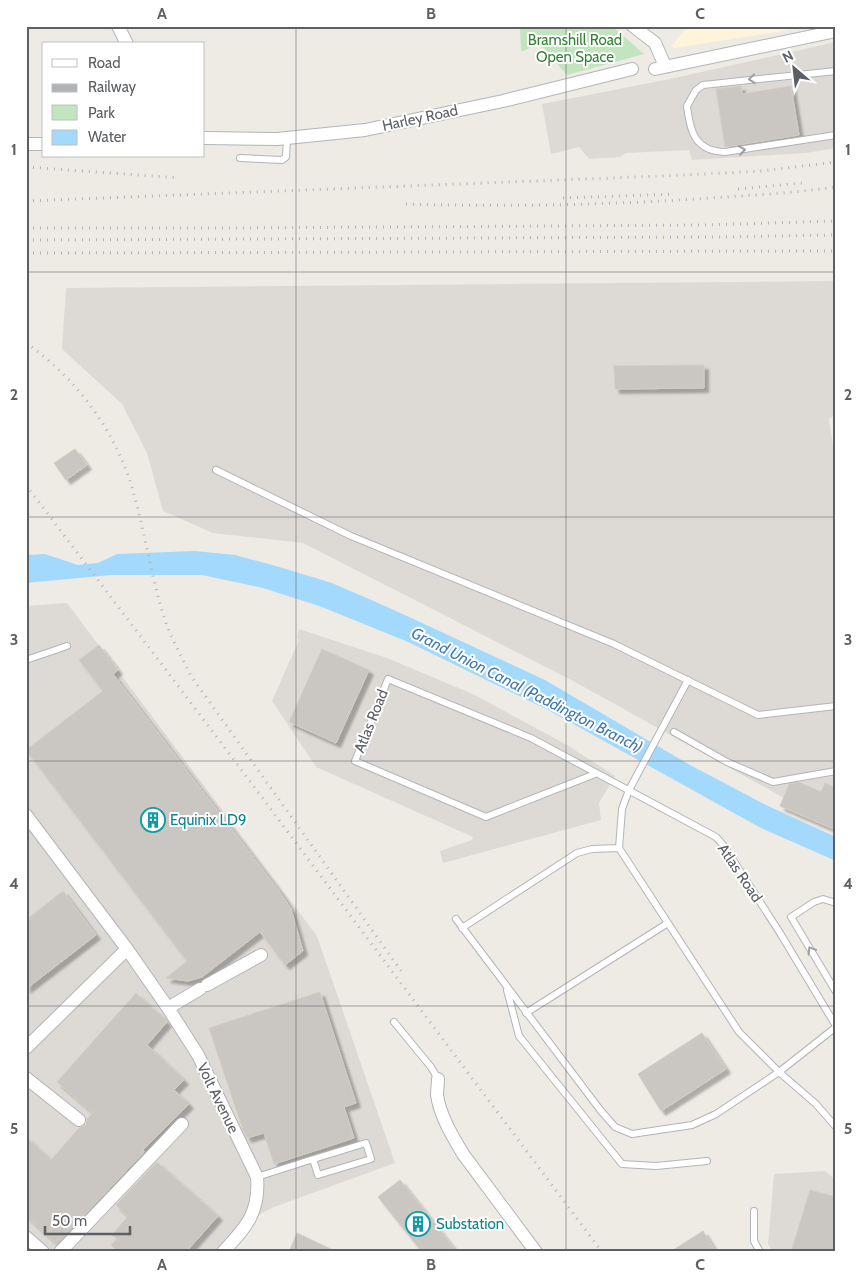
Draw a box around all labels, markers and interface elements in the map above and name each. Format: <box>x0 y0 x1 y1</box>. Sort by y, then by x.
text: A <box>157 4 167 23</box>
text: B <box>426 4 436 23</box>
text: C <box>695 4 705 23</box>
park label: Bramshill Road Open Space <box>528 31 622 66</box>
legend <box>42 42 205 158</box>
north arrow <box>770 42 820 92</box>
text: N <box>779 46 796 67</box>
text: Road <box>88 54 121 72</box>
one-way arrow <box>748 73 756 84</box>
text: Railway <box>88 78 137 96</box>
street label: Harley Road <box>381 101 459 135</box>
text: Park <box>88 104 115 122</box>
text: Water <box>88 128 126 146</box>
text: 1 <box>11 140 17 159</box>
text: 1 <box>845 140 851 159</box>
one-way arrow <box>738 145 746 155</box>
text: 2 <box>10 385 18 404</box>
text: 2 <box>844 385 852 404</box>
water label: Grand Union Canal (Paddington Branch) <box>408 623 646 757</box>
text: 3 <box>10 630 18 649</box>
text: 3 <box>844 630 852 649</box>
street label: Atlas Road <box>350 687 392 755</box>
building icon: Equinix LD9 <box>140 807 166 833</box>
place label: Equinix LD9 <box>170 811 246 829</box>
street label: Atlas Road <box>714 840 766 906</box>
text: 4 <box>9 874 19 893</box>
text: 4 <box>843 874 853 893</box>
one-way arrow <box>807 947 817 956</box>
street label: Volt Avenue <box>193 1060 243 1136</box>
text: 5 <box>10 1119 18 1138</box>
text: 5 <box>844 1119 852 1138</box>
scale bar <box>45 1203 130 1235</box>
building icon: Substation <box>405 1211 431 1237</box>
text: 50 m <box>52 1212 87 1230</box>
place label: Substation <box>436 1215 504 1233</box>
text: A <box>157 1255 167 1274</box>
text: B <box>426 1255 436 1274</box>
text: C <box>695 1255 705 1274</box>

